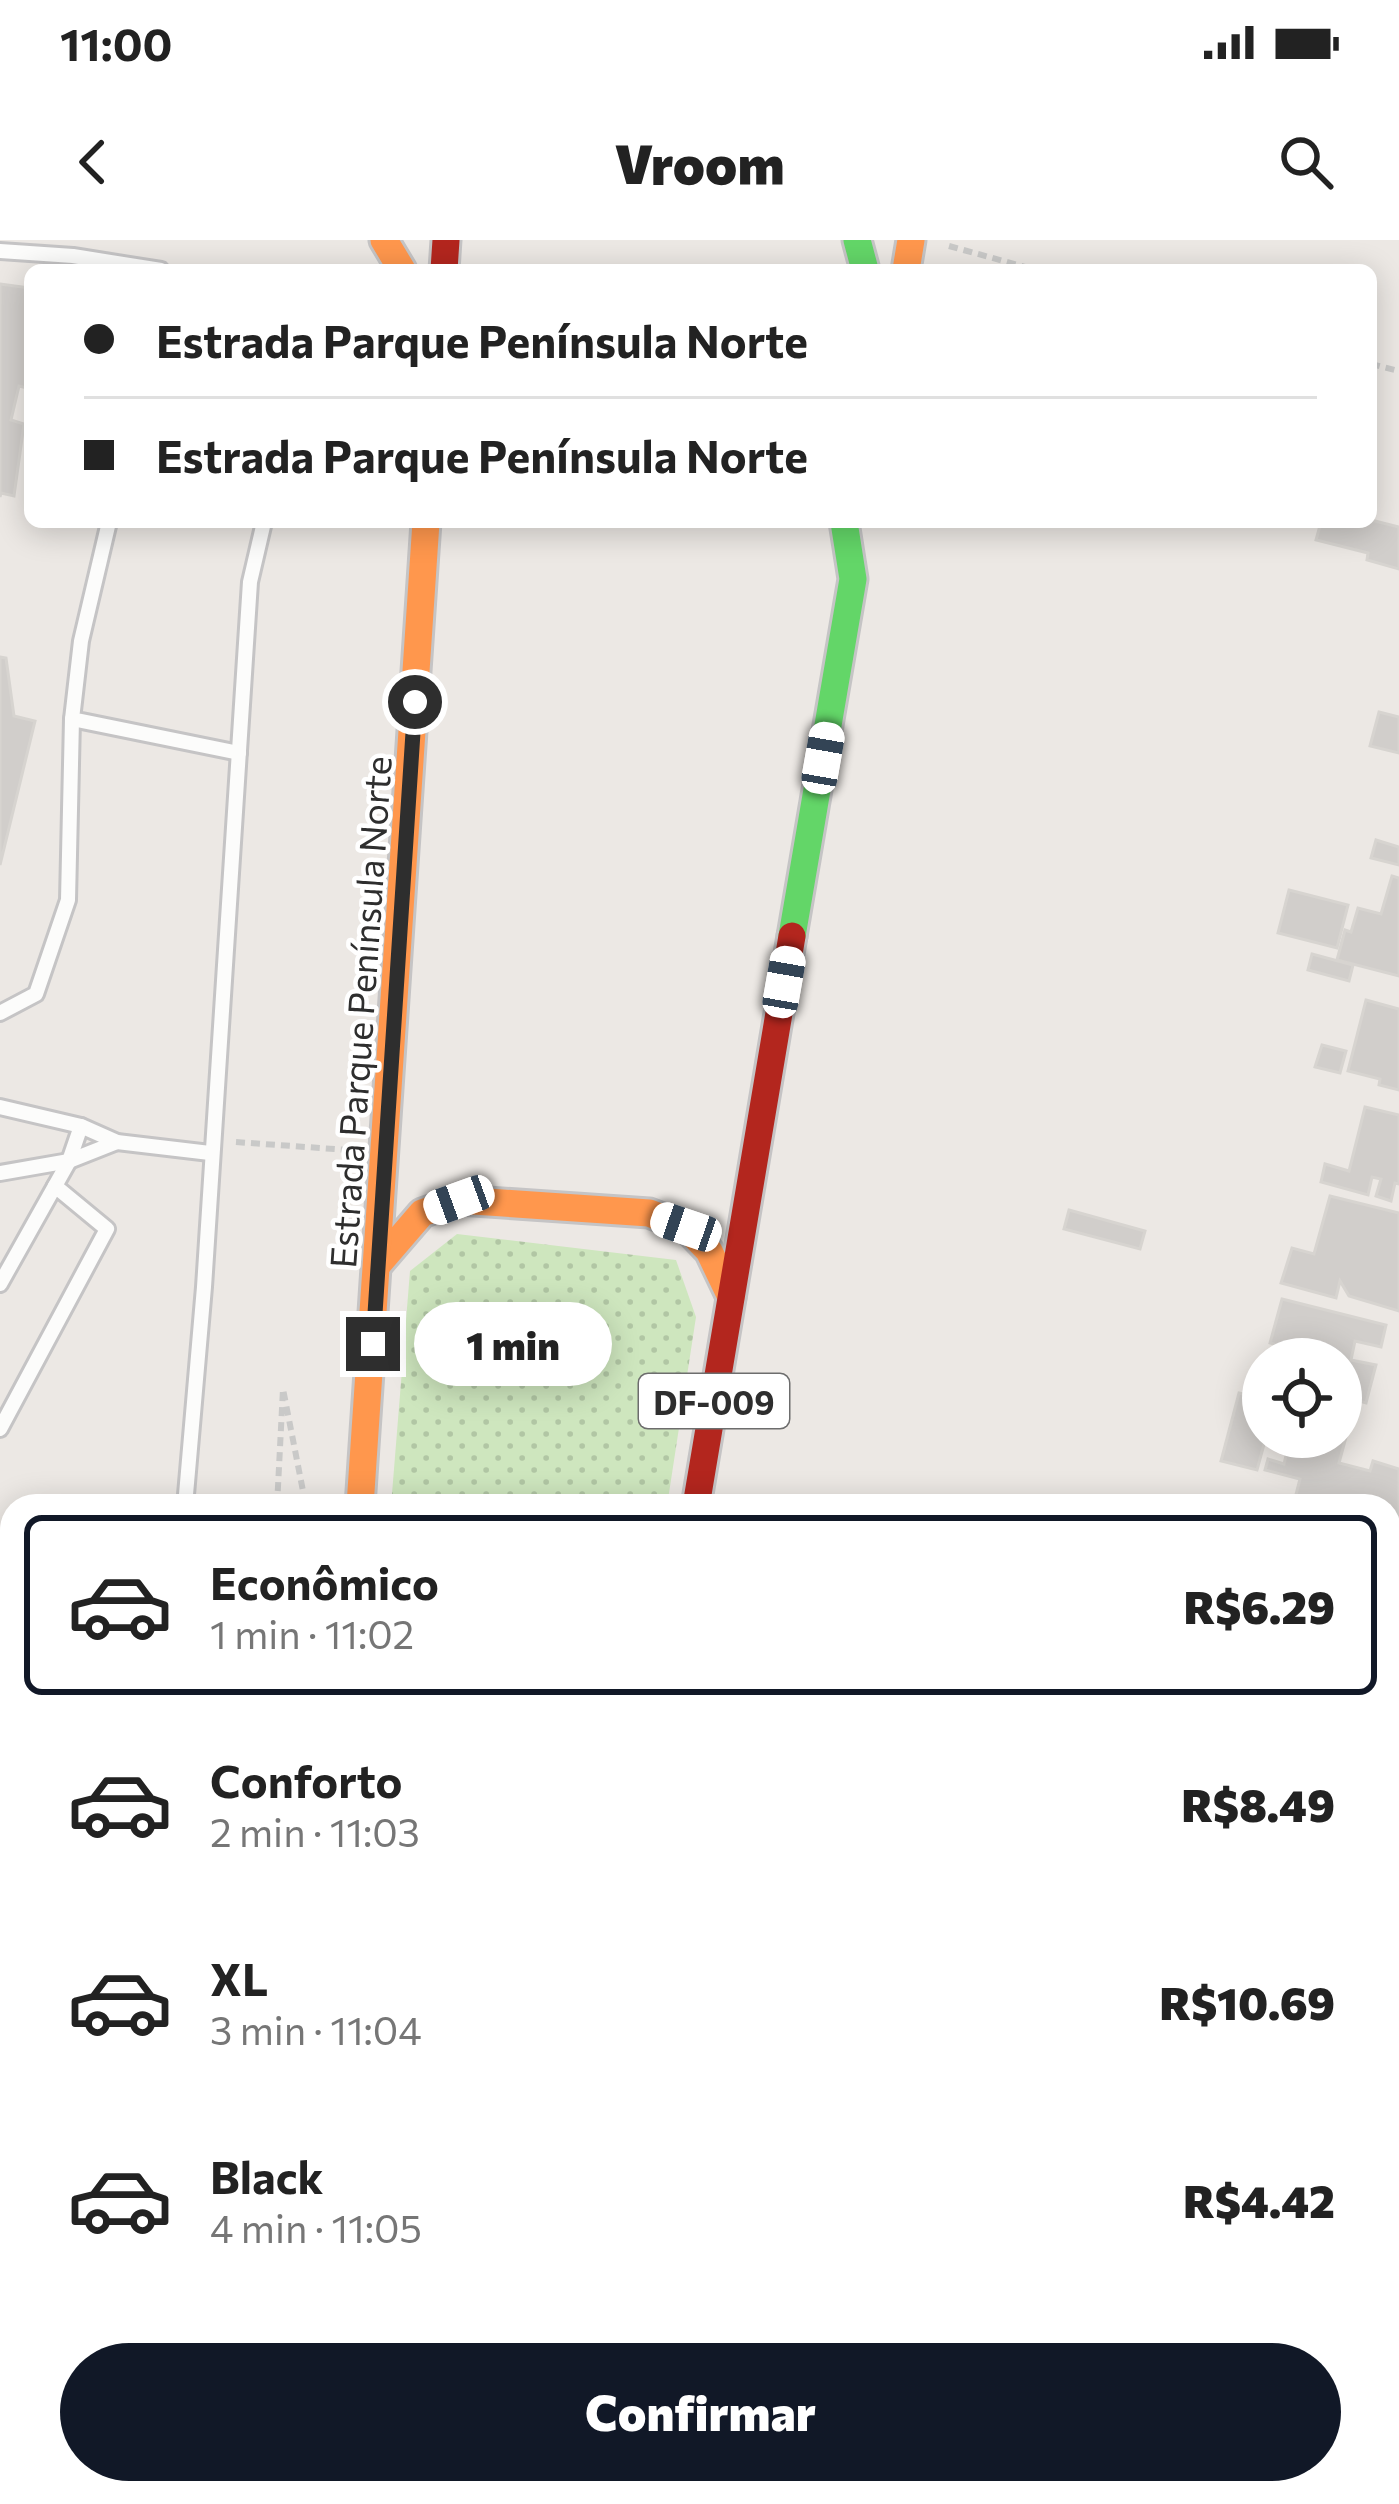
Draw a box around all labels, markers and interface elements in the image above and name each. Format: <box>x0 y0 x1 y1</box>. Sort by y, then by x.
text: 11:00 <box>60 15 172 70</box>
icon: back <box>60 129 126 195</box>
text: Vroom <box>614 129 785 195</box>
icon: search <box>1273 129 1339 195</box>
text: Estrada Parque Península Norte <box>156 312 808 367</box>
text: Estrada Parque Península Norte <box>156 427 808 482</box>
route start <box>388 675 442 729</box>
car <box>799 719 847 797</box>
street label: Estrada Parque Península Norte <box>319 754 399 1270</box>
car <box>760 943 808 1021</box>
car <box>419 1171 499 1229</box>
car <box>646 1198 726 1256</box>
callout: 1 min <box>415 1302 613 1386</box>
route end <box>346 1317 400 1371</box>
text: 1 min <box>466 1320 560 1368</box>
map controls <box>1242 1338 1362 1458</box>
button: locate <box>1242 1338 1362 1458</box>
road number: DF-009 <box>639 1374 789 1428</box>
icon: car <box>66 1551 174 1659</box>
text: Econômico <box>210 1554 439 1609</box>
text: R$6.29 <box>1183 1578 1335 1633</box>
text: 1 min · 11:02 <box>210 1609 414 1657</box>
icon: car <box>66 1749 174 1857</box>
text: Conforto <box>210 1752 403 1807</box>
text: R$8.49 <box>1181 1776 1335 1831</box>
text: 2 min · 11:03 <box>210 1807 420 1855</box>
icon: car <box>66 1947 174 2055</box>
text: XL <box>210 1950 268 2005</box>
text: R$10.69 <box>1159 1974 1335 2029</box>
text: 3 min · 11:04 <box>210 2005 422 2053</box>
icon: car <box>66 2145 174 2253</box>
text: Black <box>210 2148 323 2203</box>
text: R$4.42 <box>1183 2172 1335 2227</box>
text: 4 min · 11:05 <box>210 2203 422 2251</box>
button: Confirmar <box>60 2343 1341 2481</box>

